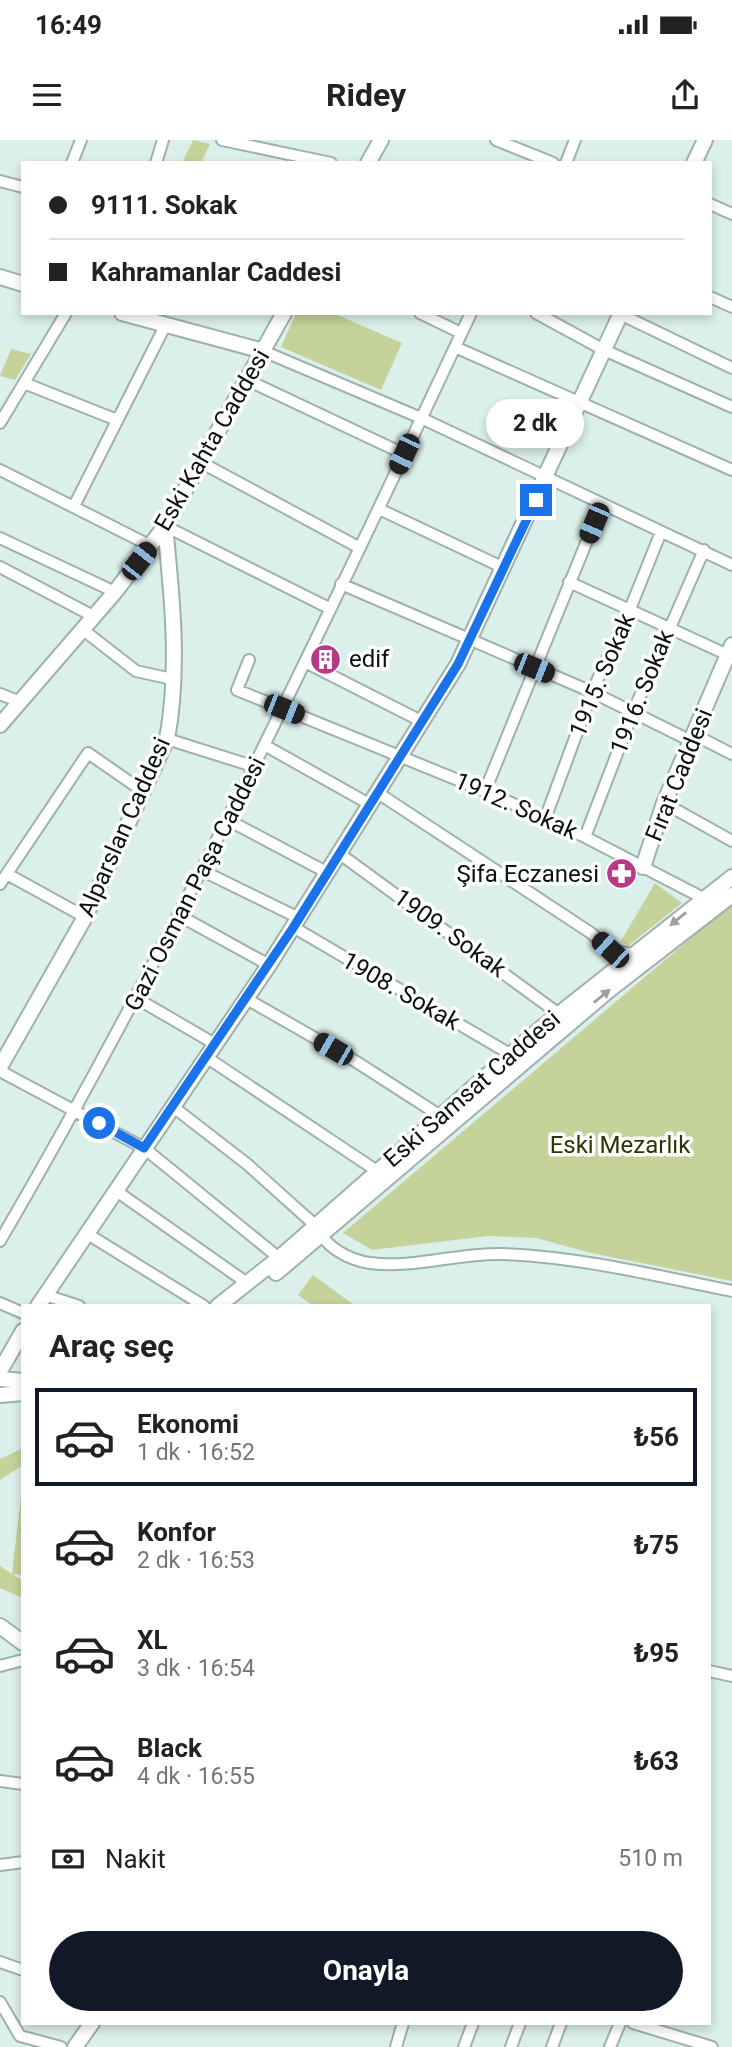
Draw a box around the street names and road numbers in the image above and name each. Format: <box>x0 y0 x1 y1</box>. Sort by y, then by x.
street label: Eski Kahta Caddesi <box>149 344 275 536</box>
street label: 1915. Sokak <box>563 608 641 741</box>
street label: 1916. Sokak <box>604 625 680 758</box>
street label: Fırat Caddesi <box>640 705 718 845</box>
street label: Alparslan Caddesi <box>72 733 176 921</box>
street label: Gazi Osman Paşa Caddesi <box>119 752 271 1016</box>
street label: 1912. Sokak <box>450 766 583 846</box>
street label: 1909. Sokak <box>389 883 512 983</box>
street label: 1908. Sokak <box>337 946 466 1036</box>
street label: Eski Samsat Caddesi <box>378 1005 566 1173</box>

